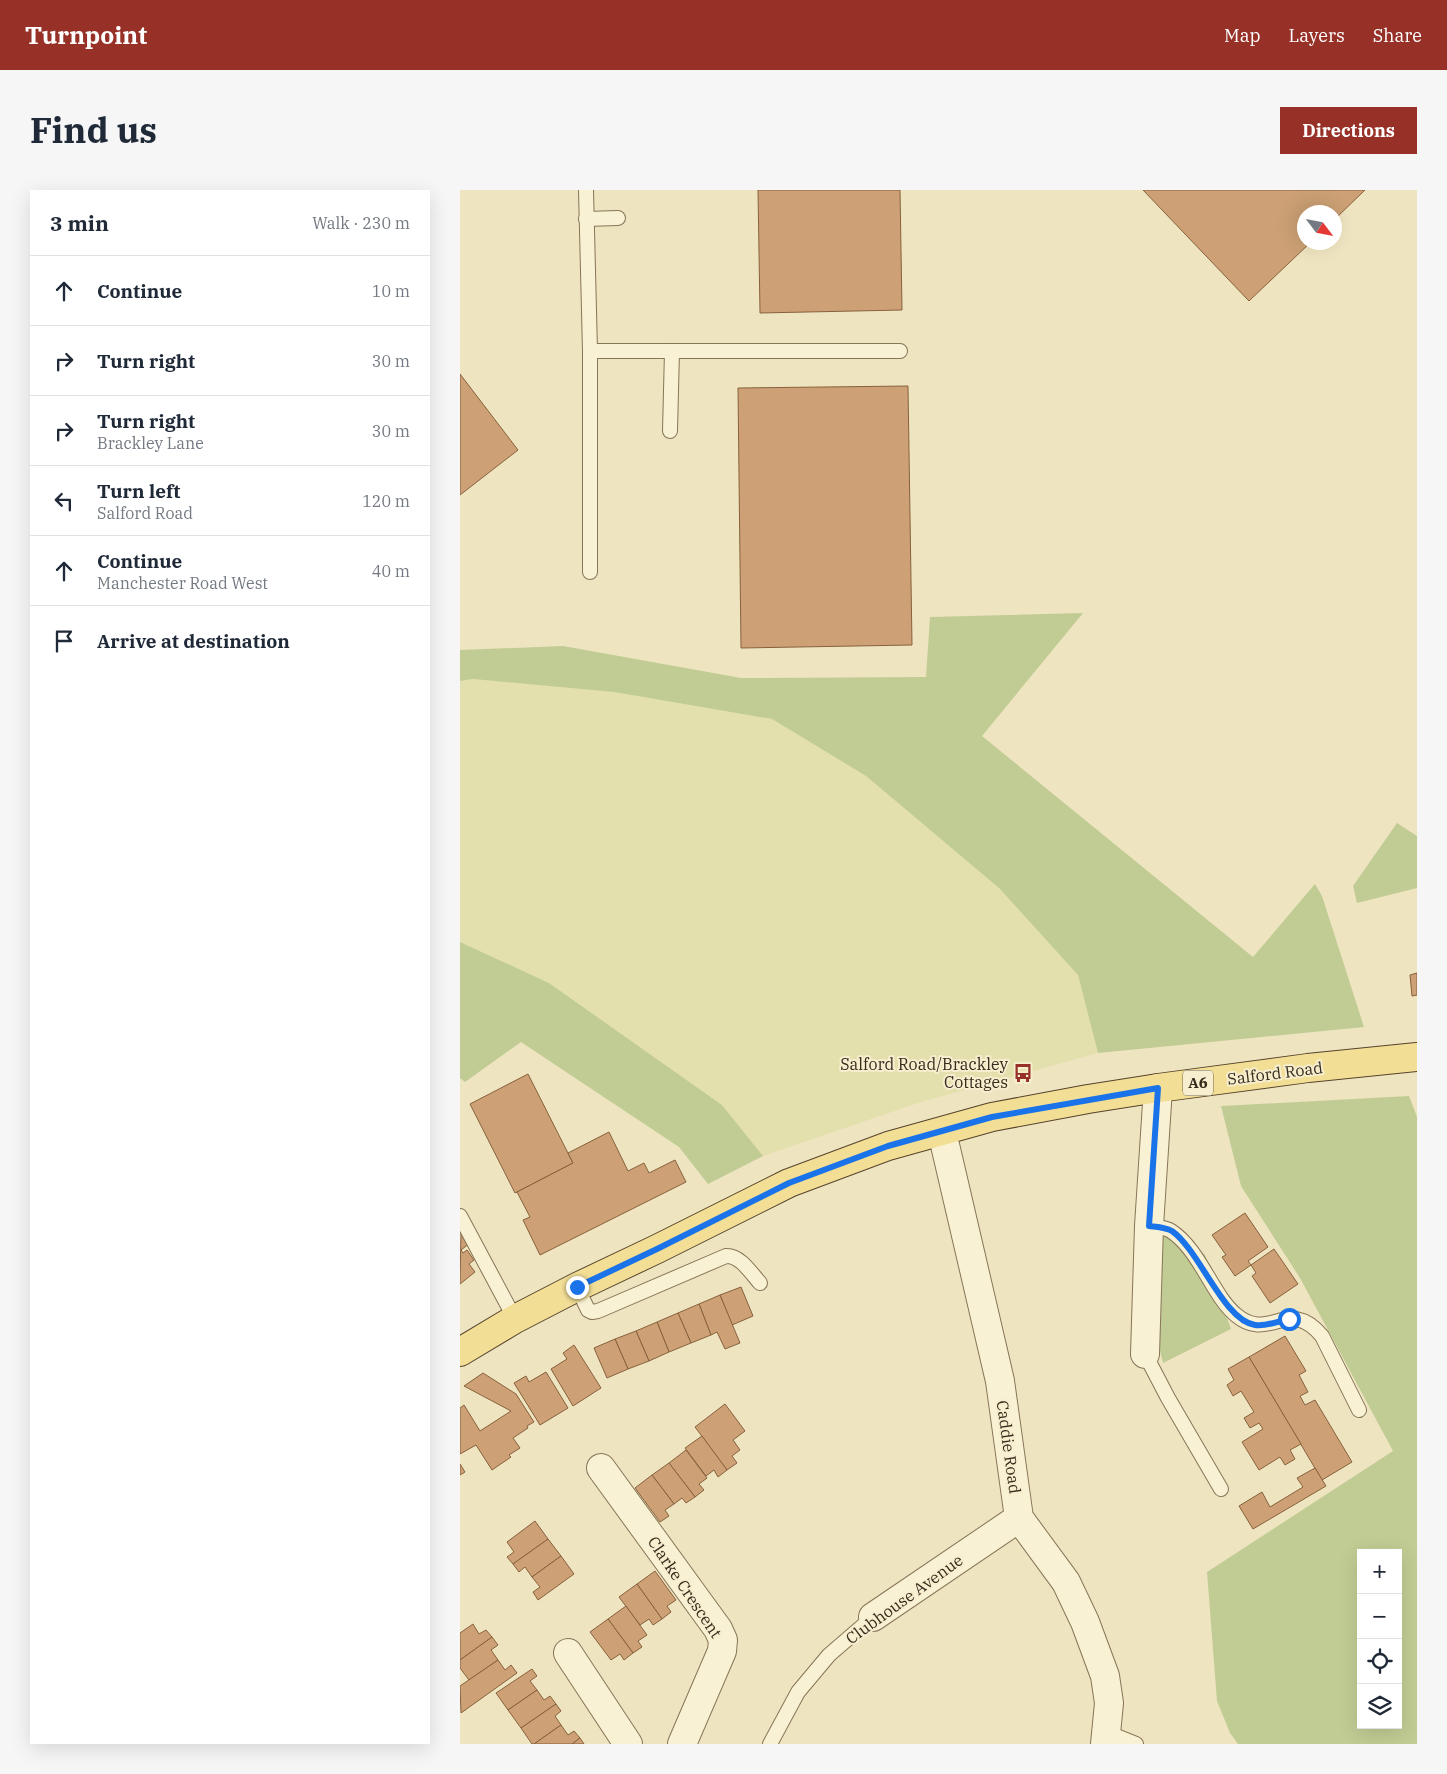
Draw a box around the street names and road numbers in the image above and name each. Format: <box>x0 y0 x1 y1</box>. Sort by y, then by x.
street label: Salford Road <box>1226 1057 1324 1089</box>
road number: A6 <box>1183 1070 1213 1096</box>
street label: Caddie Road <box>993 1399 1025 1495</box>
street label: Clarke Crescent <box>644 1532 727 1642</box>
street label: Clubhouse Avenue <box>842 1550 966 1648</box>

